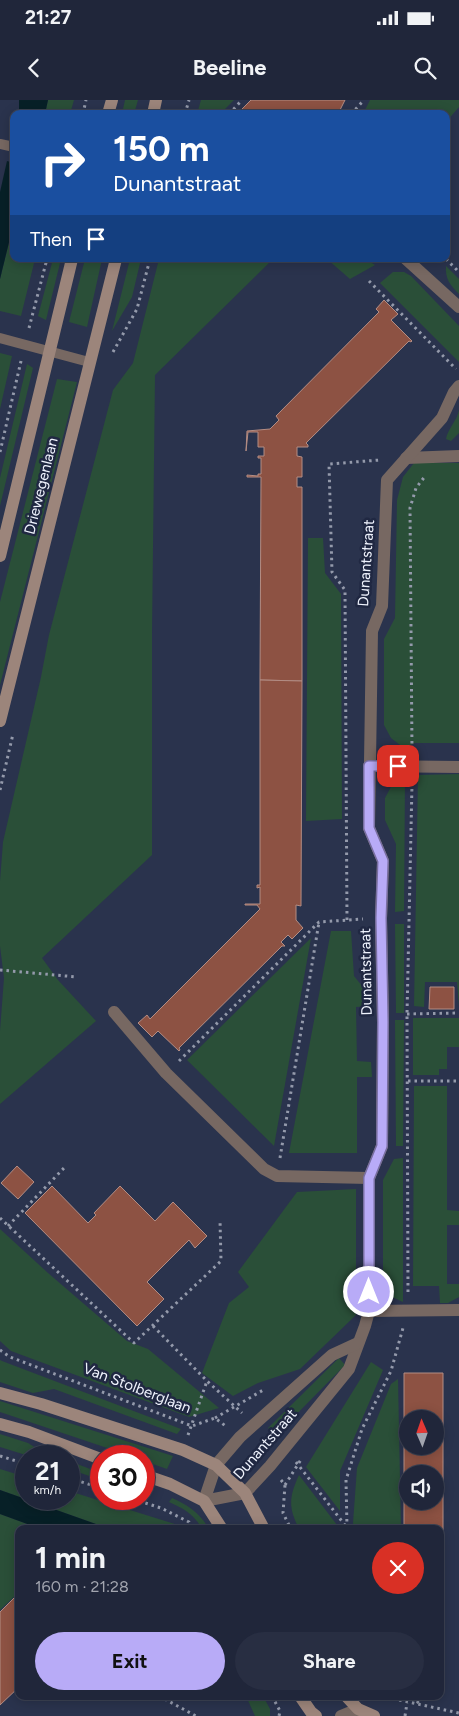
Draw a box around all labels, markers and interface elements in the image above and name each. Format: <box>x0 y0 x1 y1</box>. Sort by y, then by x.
text: 21:27 <box>25 6 71 29</box>
icon: back <box>20 54 48 82</box>
text: Beeline <box>193 54 266 81</box>
icon: search <box>411 54 439 82</box>
text: 150 m <box>113 128 210 170</box>
icon: right <box>30 130 95 195</box>
text: Dunantstraat <box>113 170 241 197</box>
icon: arrive <box>82 225 110 253</box>
text: Then <box>30 228 72 251</box>
street label: Driewegenlaan <box>20 436 62 536</box>
street label: Dunantstraat <box>354 518 378 607</box>
pin <box>377 745 419 787</box>
icon: arrive <box>384 752 412 780</box>
street label: Dunantstraat <box>356 928 376 1016</box>
position arrow <box>342 1265 394 1317</box>
street label: Van Stolberglaan <box>80 1359 194 1417</box>
street label: Dunantstraat <box>230 1405 301 1483</box>
north arrow <box>399 1410 444 1455</box>
map controls <box>399 1410 444 1510</box>
speed limit sign: 30 <box>90 1445 155 1510</box>
text: 21 <box>35 1456 60 1486</box>
button: sound <box>399 1465 444 1510</box>
text: km/h <box>34 1483 61 1497</box>
text: 1 min <box>35 1539 106 1576</box>
button: close <box>372 1542 424 1594</box>
text: 160 m · 21:28 <box>35 1577 129 1596</box>
button: Exit <box>35 1632 225 1690</box>
button: Share <box>235 1632 424 1690</box>

